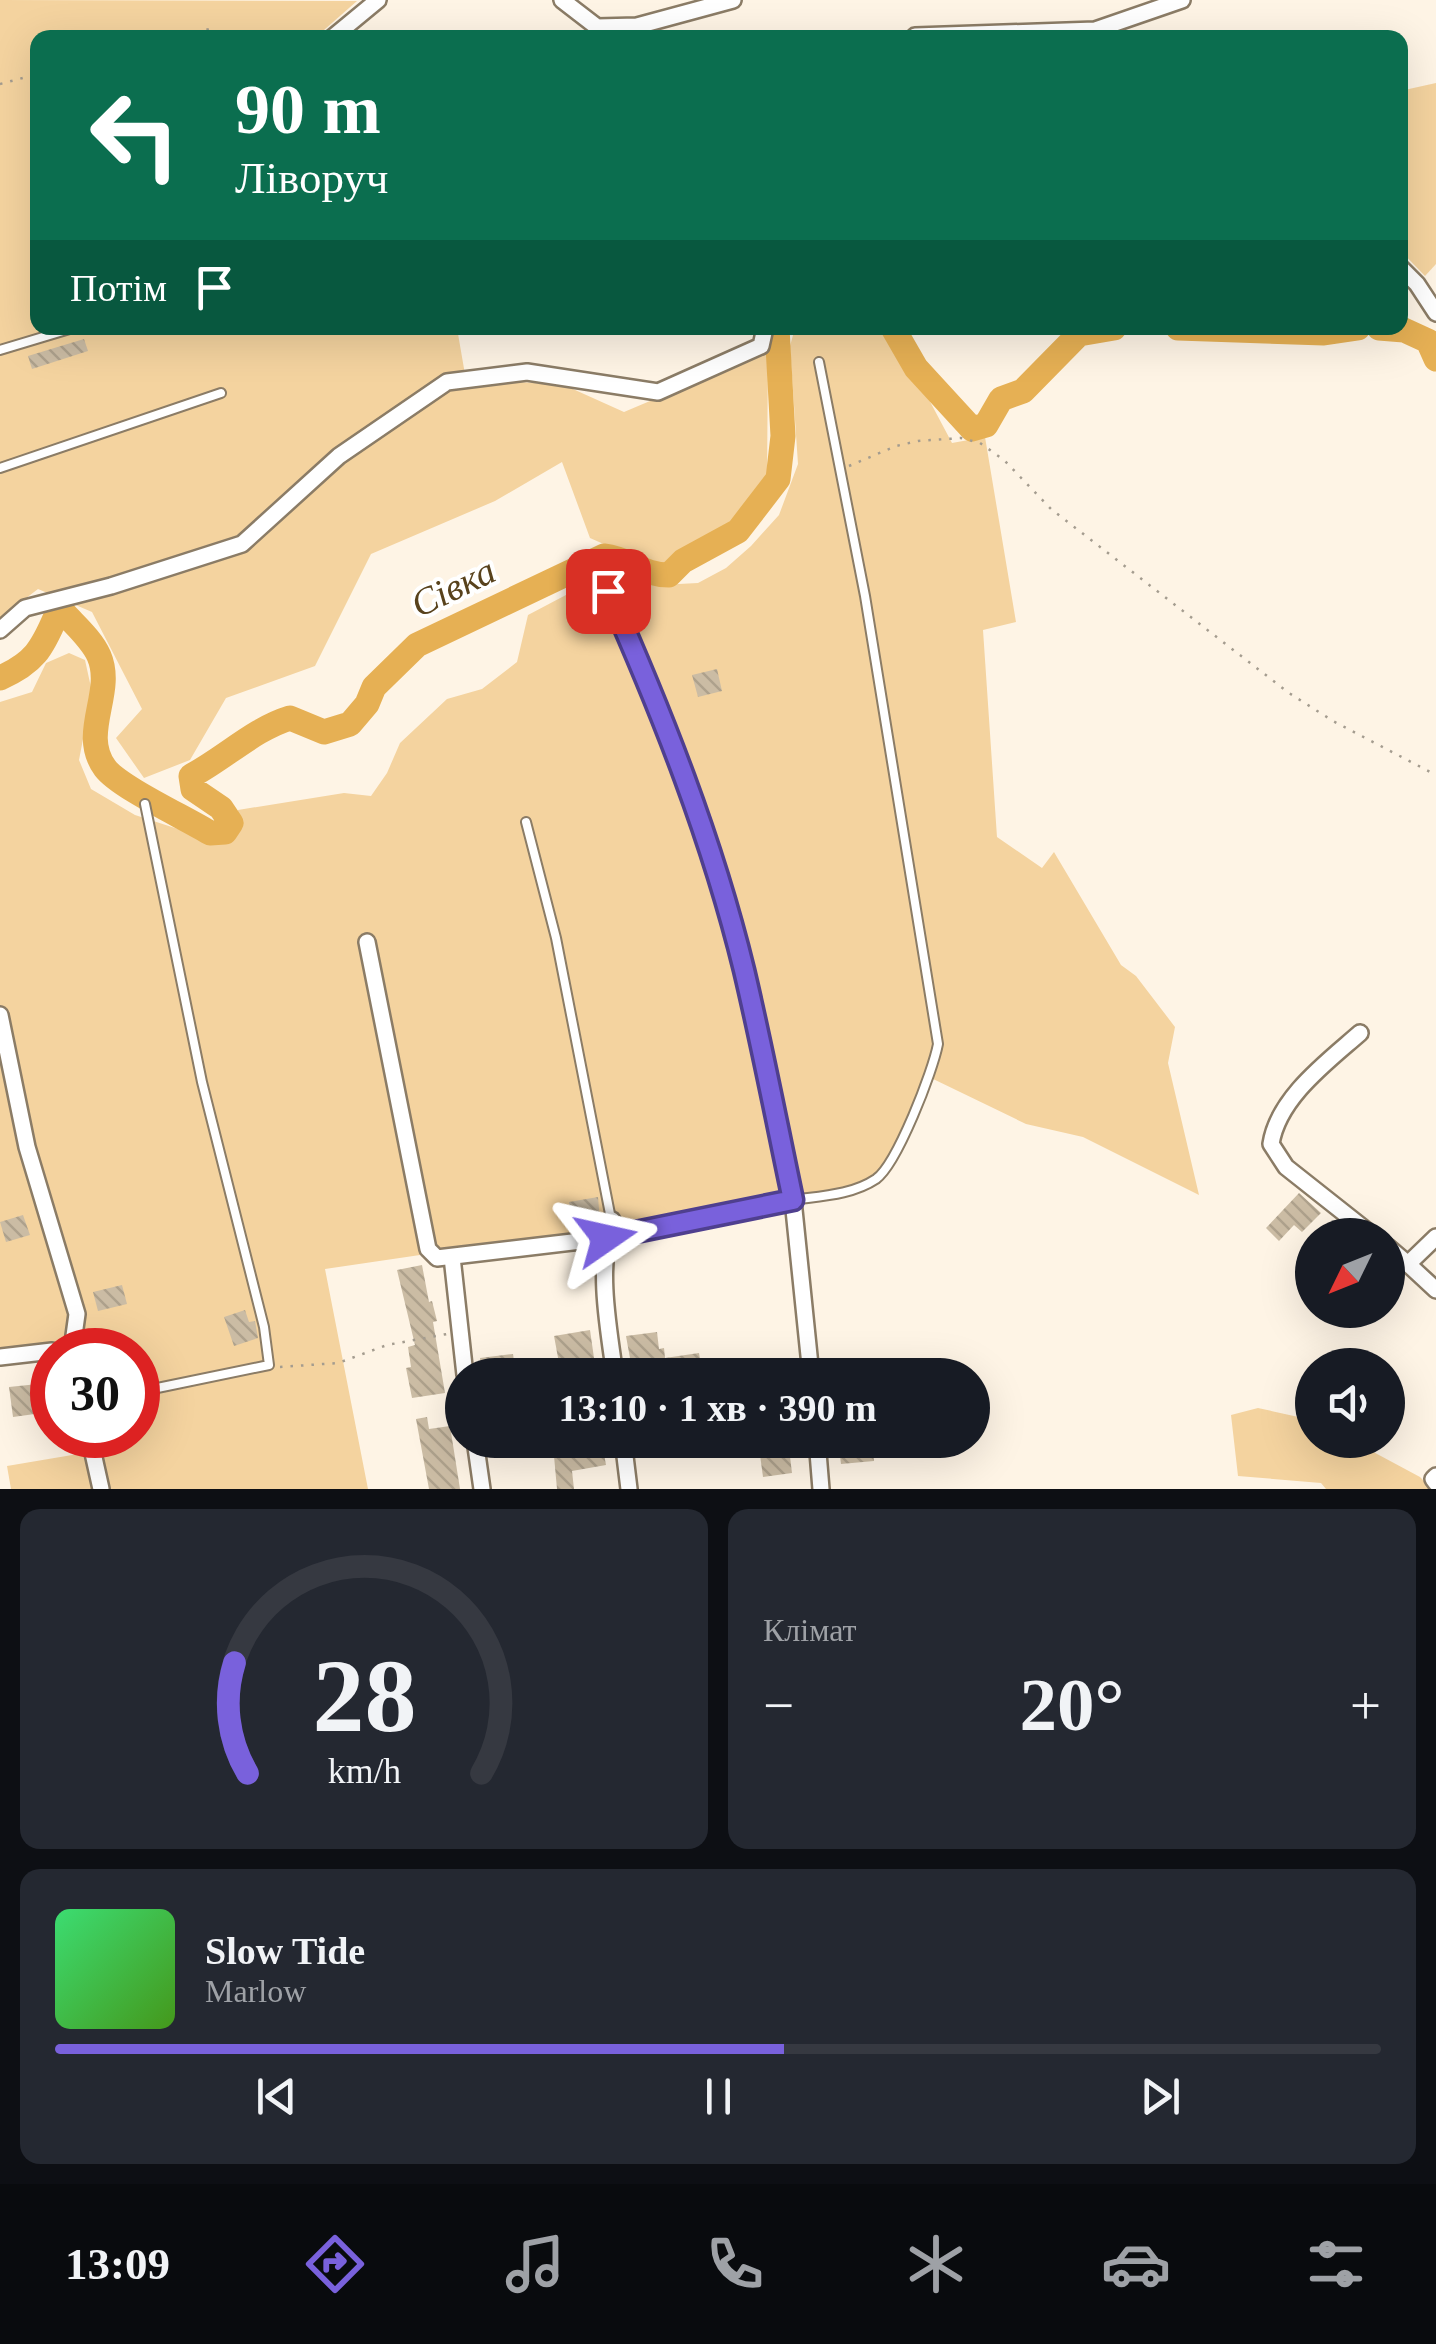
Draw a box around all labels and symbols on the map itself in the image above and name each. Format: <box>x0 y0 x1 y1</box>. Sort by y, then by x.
water label: Сівка <box>404 549 502 625</box>
pin <box>566 549 651 634</box>
position arrow <box>554 1186 658 1290</box>
north arrow <box>1295 1218 1405 1328</box>
speed limit sign: 30 <box>30 1328 160 1458</box>

